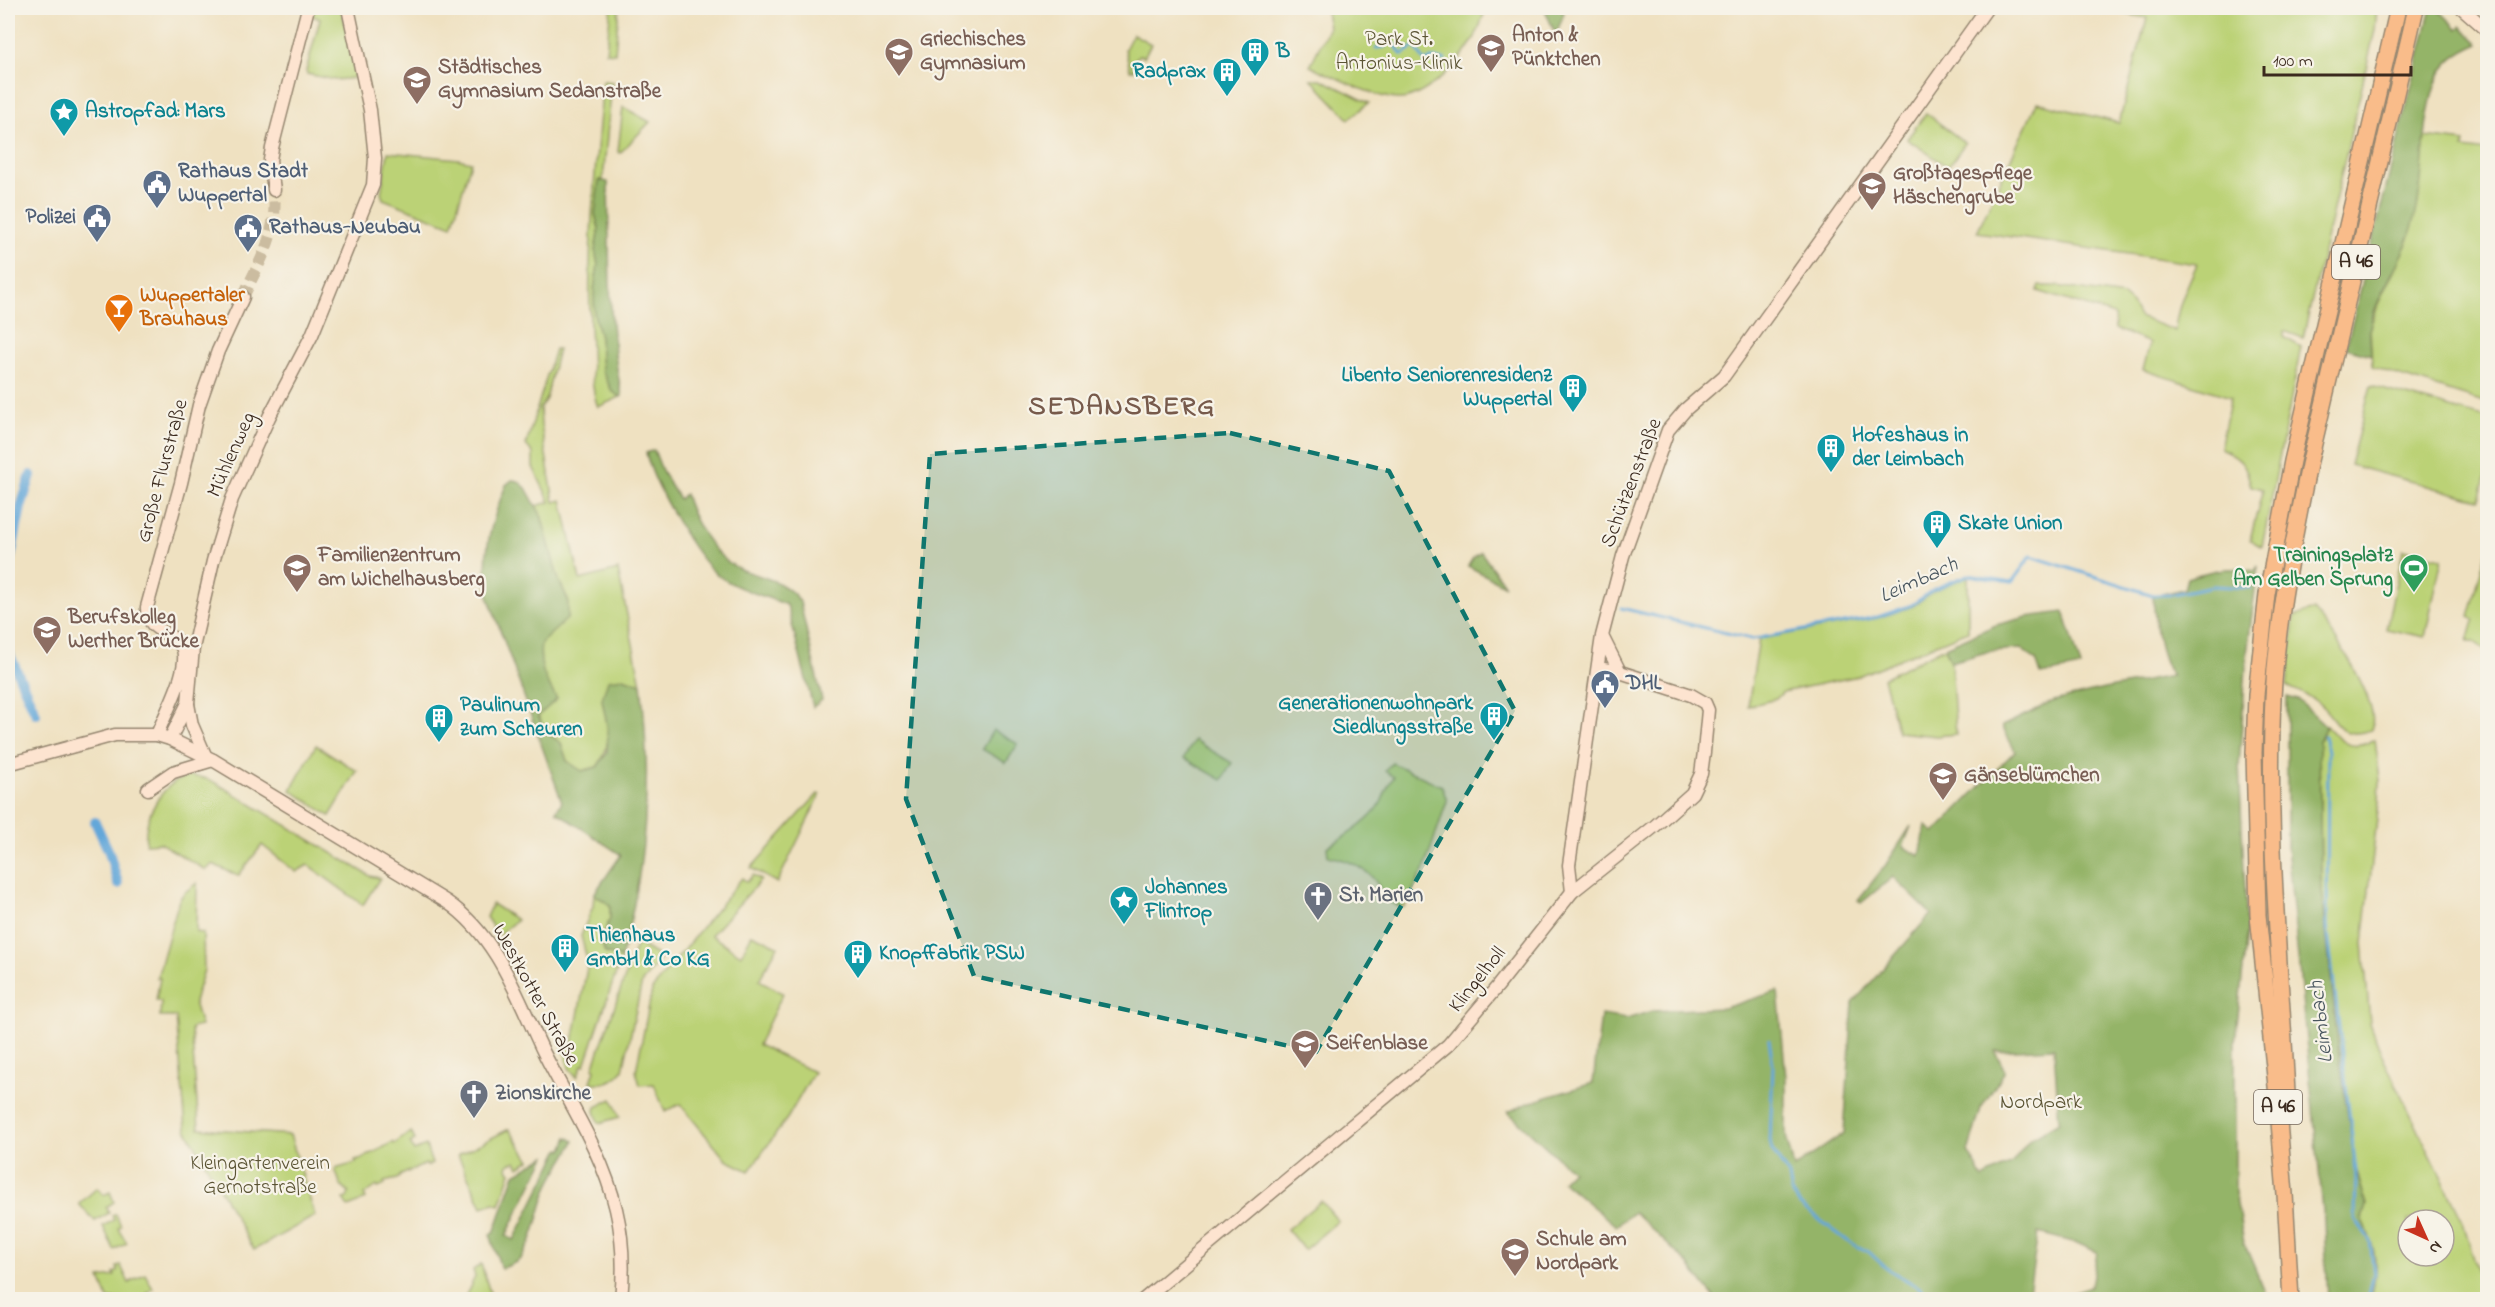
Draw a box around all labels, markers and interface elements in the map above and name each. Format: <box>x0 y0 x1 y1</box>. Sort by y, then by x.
place label: Anton & Pünktchen <box>1512 21 1601 75</box>
place label: Griechisches Gymnasium <box>920 25 1026 81</box>
park label: Park St. Antonius-Klinik <box>1336 25 1463 79</box>
school or university icon: Anton & Pünktchen <box>1475 32 1507 74</box>
school or university icon: Griechisches Gymnasium <box>883 36 915 78</box>
building icon: B <box>1239 36 1271 78</box>
place label: B <box>1275 37 1290 67</box>
scale bar <box>2264 39 2411 77</box>
text: 100 m <box>2273 49 2313 75</box>
place label: Städtisches Gymnasium Sedanstraße <box>438 53 662 109</box>
building icon: Radprax <box>1211 56 1243 98</box>
place label: Radprax <box>1133 57 1206 87</box>
school or university icon: Städtisches Gymnasium Sedanstraße <box>401 64 433 106</box>
place icon: Astropfad: Mars <box>48 96 80 138</box>
place label: Astropfad: Mars <box>85 97 226 127</box>
place label: Rathaus Stadt Wuppertal <box>178 157 309 211</box>
place label: Großtagespflege Häschengrube <box>1893 159 2033 215</box>
public building icon: Rathaus Stadt Wuppertal <box>141 168 173 210</box>
school or university icon: Großtagespflege Häschengrube <box>1856 170 1888 212</box>
public building icon: Polizei <box>81 202 113 244</box>
place label: Polizei <box>26 203 76 233</box>
public building icon: Rathaus-Neubau <box>232 212 264 254</box>
place label: Rathaus-Neubau <box>269 213 421 243</box>
road number: A 46 <box>2332 245 2380 279</box>
place label: Wuppertaler Brauhaus <box>139 281 245 335</box>
bar icon: Wuppertaler Brauhaus <box>103 292 135 334</box>
place label: Libento Seniorenresidenz Wuppertal <box>1341 361 1553 415</box>
building icon: Libento Seniorenresidenz Wuppertal <box>1557 372 1589 414</box>
district label: SEDANSBERG <box>1028 388 1216 427</box>
street label: Große Flurstraße <box>129 395 197 546</box>
street label: Mühlenweg <box>200 408 266 503</box>
street label: Schützenstraße <box>1594 413 1671 552</box>
place label: Hofeshaus in der Leimbach <box>1852 421 1968 475</box>
building icon: Hofeshaus in der Leimbach <box>1815 432 1847 474</box>
building icon: Skate Union <box>1921 508 1953 550</box>
place label: Skate Union <box>1958 509 2062 539</box>
place label: Familienzentrum am Wichelhausberg <box>317 541 485 597</box>
place label: Trainingsplatz Am Gelben Sprung <box>2233 541 2394 597</box>
water label: Leimbach <box>1875 549 1964 612</box>
school or university icon: Familienzentrum am Wichelhausberg <box>281 552 313 594</box>
sports icon: Trainingsplatz Am Gelben Sprung <box>2398 552 2430 594</box>
place label: Berufskolleg Werther Brücke <box>67 603 200 657</box>
school or university icon: Berufskolleg Werther Brücke <box>31 614 63 656</box>
public building icon: DHL <box>1589 668 1621 710</box>
place label: DHL <box>1625 669 1663 699</box>
place label: Generationenwohnpark Siedlungsstraße <box>1278 689 1474 745</box>
place label: Paulinum zum Scheuren <box>460 691 583 745</box>
building icon: Generationenwohnpark Siedlungsstraße <box>1478 700 1510 742</box>
building icon: Paulinum zum Scheuren <box>423 702 455 744</box>
school or university icon: Gänseblümchen <box>1927 760 1959 802</box>
place label: Gänseblümchen <box>1964 761 2100 791</box>
place label: Johannes Flintrop <box>1144 873 1228 927</box>
church icon: St. Marien <box>1302 880 1334 922</box>
place label: St. Marien <box>1339 881 1423 911</box>
place icon: Johannes Flintrop <box>1108 884 1140 926</box>
street label: Westkotter Straße <box>484 919 587 1072</box>
place label: Thienhaus GmbH & Co KG <box>586 921 710 975</box>
building icon: Thienhaus GmbH & Co KG <box>549 932 581 974</box>
building icon: Knopffabrik PSW <box>842 938 874 980</box>
place label: Knopffabrik PSW <box>879 939 1025 969</box>
street label: Klingelholl <box>1442 940 1516 1021</box>
water label: Leimbach <box>2301 978 2343 1065</box>
school or university icon: Seifenblase <box>1289 1028 1321 1070</box>
place label: Seifenblase <box>1326 1029 1428 1059</box>
church icon: Zionskirche <box>458 1078 490 1120</box>
place label: Zionskirche <box>495 1079 591 1109</box>
park label: Nordpark <box>2000 1088 2083 1118</box>
road number: A 46 <box>2254 1090 2302 1124</box>
park label: Kleingartenverein Gernotstraße <box>190 1149 330 1203</box>
north arrow <box>2396 1208 2456 1268</box>
place label: Schule am Nordpark <box>1536 1225 1627 1279</box>
text: N <box>2423 1235 2448 1260</box>
school or university icon: Schule am Nordpark <box>1499 1236 1531 1278</box>

